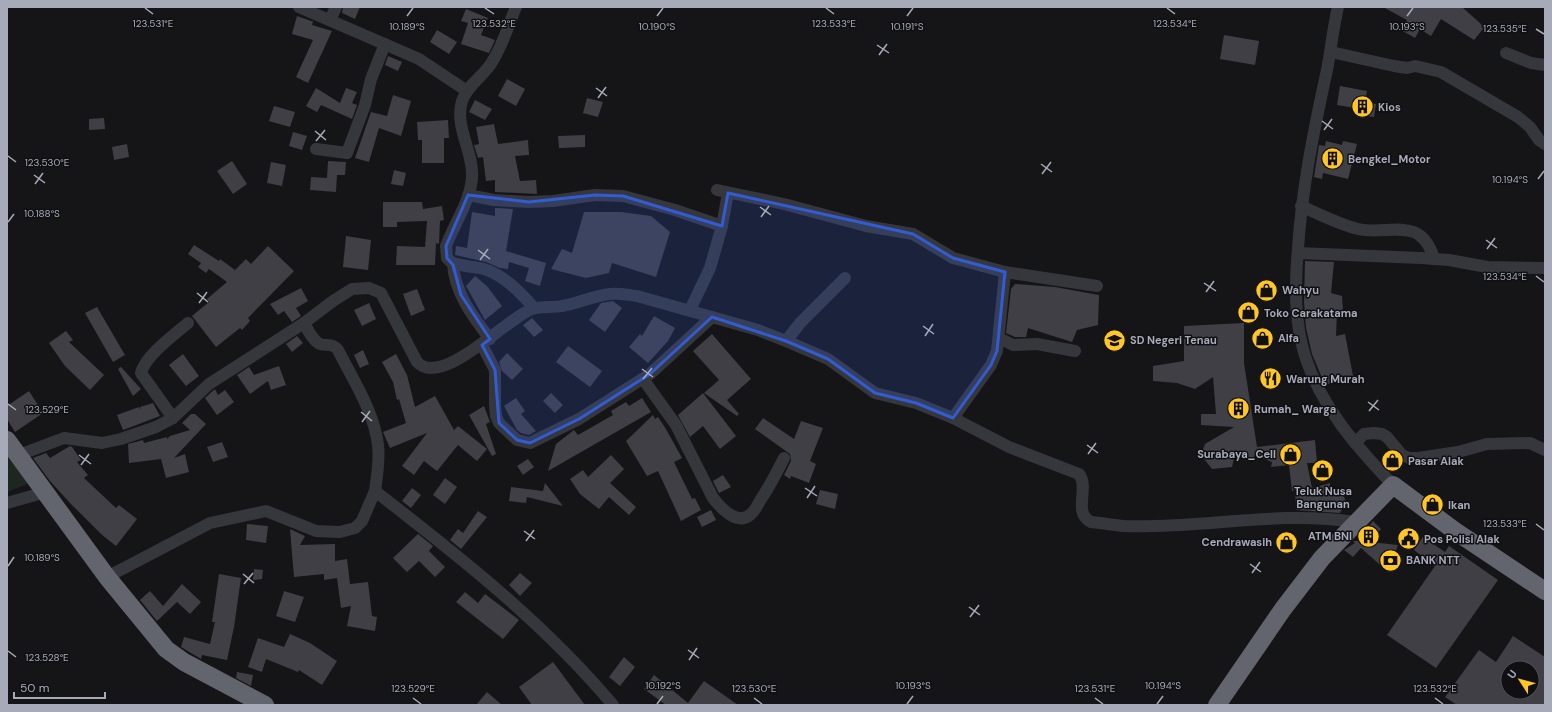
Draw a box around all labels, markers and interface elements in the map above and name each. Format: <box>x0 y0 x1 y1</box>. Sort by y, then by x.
text: 123.531°E <box>133 17 174 30</box>
text: 123.532°E <box>472 17 516 30</box>
text: 123.533°E <box>812 17 856 30</box>
text: 123.534°E <box>1153 17 1197 30</box>
text: 10.189°S <box>389 20 425 33</box>
text: 10.190°S <box>639 20 676 33</box>
text: 10.191°S <box>891 20 924 33</box>
text: 10.193°S <box>1389 20 1425 33</box>
text: 123.535°E <box>1483 22 1527 35</box>
building icon: Kios <box>1349 94 1375 120</box>
place label: Kios <box>1378 100 1401 114</box>
building icon: Bengkel_Motor <box>1319 146 1345 172</box>
place label: Bengkel_Motor <box>1348 152 1431 166</box>
text: 123.530°E <box>25 156 70 169</box>
text: 10.194°S <box>1492 173 1528 186</box>
text: 10.188°S <box>24 207 60 220</box>
text: 123.534°E <box>1483 270 1527 283</box>
shop icon: Wahyu <box>1253 277 1279 303</box>
place label: Wahyu <box>1282 283 1319 297</box>
shop icon: Toko Carakatama <box>1236 300 1262 326</box>
place label: Toko Carakatama <box>1264 306 1358 320</box>
shop icon: Alfa <box>1249 325 1275 351</box>
school or university icon: SD Negeri Tenau <box>1101 327 1127 353</box>
place label: Alfa <box>1278 331 1299 345</box>
place label: SD Negeri Tenau <box>1130 333 1217 347</box>
restaurant icon: Warung Murah <box>1257 366 1283 392</box>
place label: Warung Murah <box>1286 372 1365 386</box>
building icon: Rumah_ Warga <box>1225 396 1251 422</box>
place label: Rumah_ Warga <box>1254 402 1336 416</box>
text: 123.529°E <box>25 403 69 416</box>
shop icon: Surabaya_Cell <box>1278 441 1304 467</box>
place label: Surabaya_Cell <box>1197 447 1276 461</box>
shop icon: Pasar Alak <box>1379 448 1405 474</box>
place label: Pasar Alak <box>1408 454 1464 468</box>
shop icon: Teluk Nusa Bangunan <box>1310 458 1336 484</box>
place label: Teluk Nusa Bangunan <box>1294 484 1352 511</box>
shop icon: Ikan <box>1419 492 1445 518</box>
place label: Ikan <box>1448 498 1471 512</box>
text: 123.533°E <box>1483 517 1527 530</box>
building icon: ATM BNI <box>1355 523 1381 549</box>
public building icon: Pos Polisi Alak <box>1396 526 1422 552</box>
shop icon: Cendrawasih <box>1274 529 1300 555</box>
place label: ATM BNI <box>1308 529 1352 543</box>
place label: Pos Polisi Alak <box>1424 532 1500 546</box>
place label: Cendrawasih <box>1202 535 1272 549</box>
bank icon: BANK NTT <box>1377 547 1403 573</box>
text: 10.189°S <box>24 551 60 564</box>
place label: BANK NTT <box>1406 553 1460 567</box>
text: 123.528°E <box>25 651 69 664</box>
north arrow <box>1500 660 1540 700</box>
text: U <box>1504 667 1520 681</box>
scale bar <box>14 674 105 700</box>
text: 10.192°S <box>645 679 681 692</box>
text: 10.193°S <box>895 679 931 692</box>
text: 10.194°S <box>1145 679 1181 692</box>
text: 50 m <box>20 680 49 696</box>
text: 123.529°E <box>391 682 435 695</box>
text: 123.530°E <box>732 682 777 695</box>
text: 123.531°E <box>1075 682 1116 695</box>
text: 123.532°E <box>1413 682 1457 695</box>

